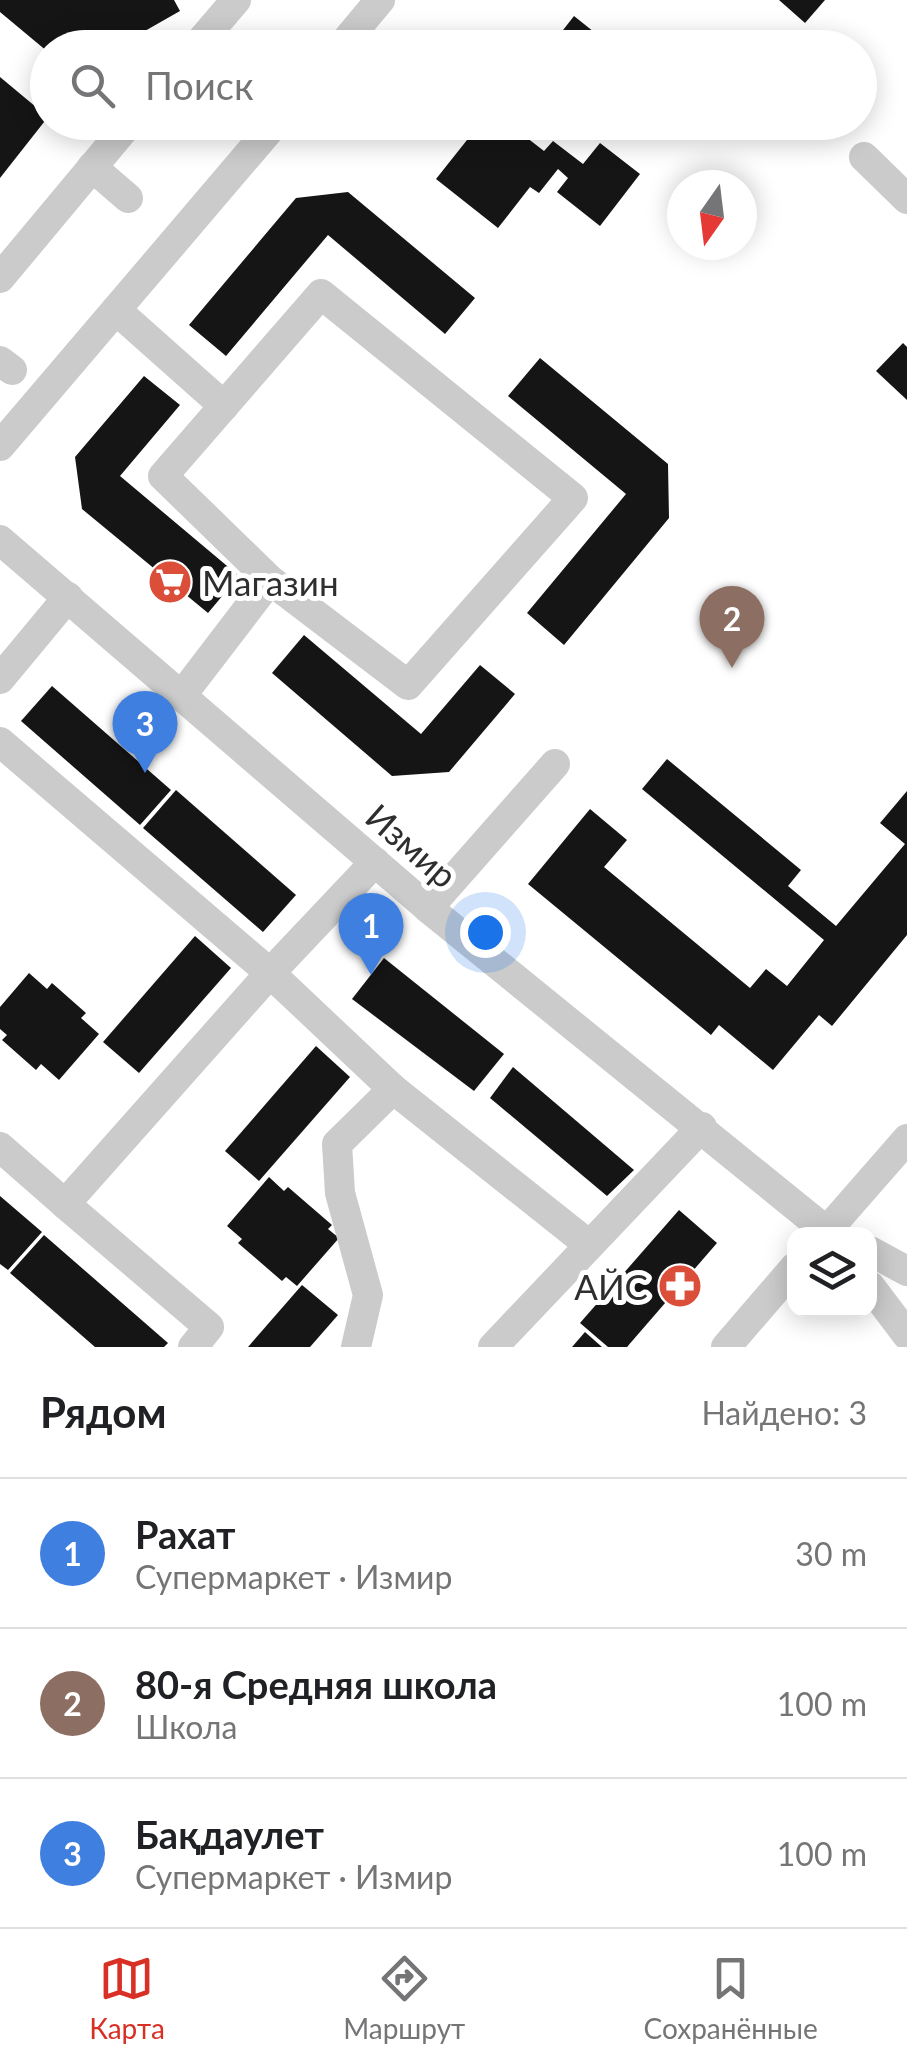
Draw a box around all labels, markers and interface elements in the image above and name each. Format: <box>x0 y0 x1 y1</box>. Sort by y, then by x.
search box <box>30 30 877 140</box>
icon: search <box>65 58 120 113</box>
text: Поиск <box>145 62 254 108</box>
north arrow <box>667 170 757 260</box>
supermarket icon: Магазин <box>147 559 193 605</box>
place label: Магазин <box>202 561 339 603</box>
pin: 2 <box>700 586 764 668</box>
pin: 3 <box>112 690 178 773</box>
street label: Измир <box>358 794 466 896</box>
pin: 1 <box>338 892 404 975</box>
your location <box>460 907 511 958</box>
map controls <box>787 1227 877 1317</box>
button: layers <box>787 1227 877 1317</box>
pharmacy icon: АЙС <box>657 1263 703 1309</box>
place label: АЙС <box>574 1265 648 1307</box>
text: Рядом <box>40 1387 167 1437</box>
text: Найдено: 3 <box>701 1393 867 1432</box>
text: Рахат <box>135 1511 236 1557</box>
text: 1 <box>63 1534 82 1573</box>
text: 30 m <box>795 1534 867 1573</box>
text: Супермаркет · Измир <box>135 1557 452 1596</box>
text: 80-я Средняя школа <box>135 1661 497 1707</box>
text: 2 <box>63 1684 82 1723</box>
text: 100 m <box>777 1684 867 1723</box>
text: Школа <box>135 1707 237 1746</box>
text: Бақдаулет <box>135 1811 324 1857</box>
text: 3 <box>63 1834 82 1873</box>
text: 100 m <box>777 1834 867 1873</box>
text: Супермаркет · Измир <box>135 1857 452 1896</box>
tab: Карта <box>89 1951 165 2045</box>
tab: Маршрут <box>343 1951 465 2045</box>
tab: Сохранённые <box>644 1951 818 2045</box>

